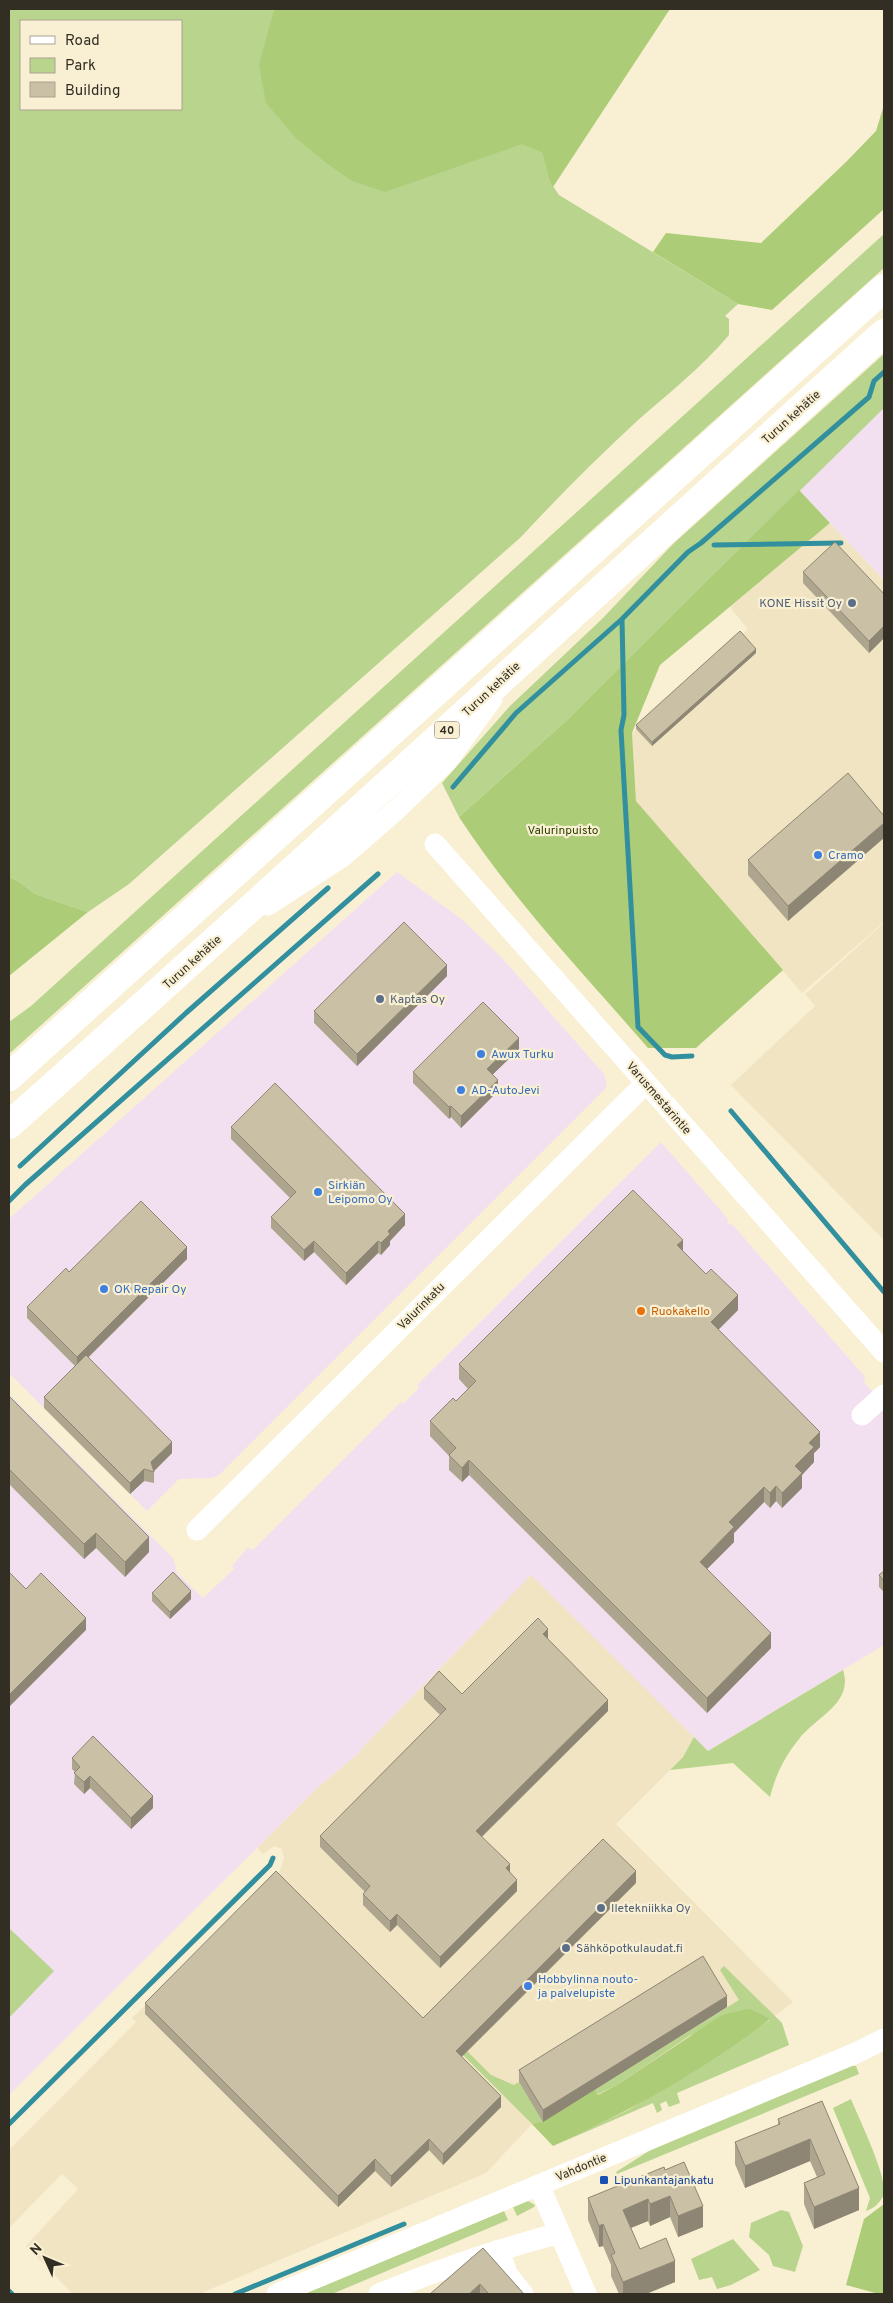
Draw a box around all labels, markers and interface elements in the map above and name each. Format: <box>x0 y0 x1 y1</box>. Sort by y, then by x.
legend <box>20 20 182 110</box>
text: Road <box>65 32 100 51</box>
text: Park <box>65 57 96 76</box>
text: Building <box>65 82 120 101</box>
street label: Turun kehätie <box>759 387 824 448</box>
place label: KONE Hissit Oy <box>759 596 842 612</box>
marker: KONE Hissit Oy <box>846 597 858 609</box>
street label: Turun kehätie <box>459 659 524 721</box>
road number: 40 <box>434 722 460 738</box>
park label: Valurinpuisto <box>527 823 599 839</box>
place label: Cramo <box>828 848 864 864</box>
marker: Cramo <box>812 849 824 861</box>
street label: Turun kehätie <box>160 932 225 993</box>
place label: Kaptas Oy <box>390 992 445 1008</box>
marker: Kaptas Oy <box>374 993 386 1005</box>
place label: Awux Turku <box>491 1047 554 1063</box>
marker: Awux Turku <box>475 1048 487 1060</box>
street label: Varusmestarintie <box>622 1059 694 1138</box>
place label: AD-AutoJevi <box>471 1083 540 1099</box>
marker: AD-AutoJevi <box>455 1084 467 1096</box>
place label: Sirkiän Leipomo Oy <box>328 1178 393 1208</box>
marker: Sirkiän Leipomo Oy <box>312 1186 324 1198</box>
street label: Valurinkatu <box>395 1280 449 1334</box>
place label: OK Repair Oy <box>114 1282 187 1298</box>
marker: OK Repair Oy <box>98 1283 110 1295</box>
place label: Ruokakello <box>651 1304 710 1320</box>
marker: Ruokakello <box>635 1305 647 1317</box>
place label: Iletekniikka Oy <box>611 1901 691 1917</box>
marker: Iletekniikka Oy <box>595 1902 607 1914</box>
place label: Sähköpotkulaudat.fi <box>576 1941 683 1957</box>
marker: Sähköpotkulaudat.fi <box>560 1942 572 1954</box>
place label: Hobbylinna nouto- ja palvelupiste <box>537 1972 638 2002</box>
marker: Hobbylinna nouto- ja palvelupiste <box>522 1980 534 1992</box>
street label: Vahdontie <box>553 2150 609 2186</box>
place label: Lipunkantajankatu <box>614 2173 714 2189</box>
marker: Lipunkantajankatu <box>598 2174 610 2186</box>
north arrow <box>20 2233 70 2283</box>
text: N <box>27 2240 46 2260</box>

